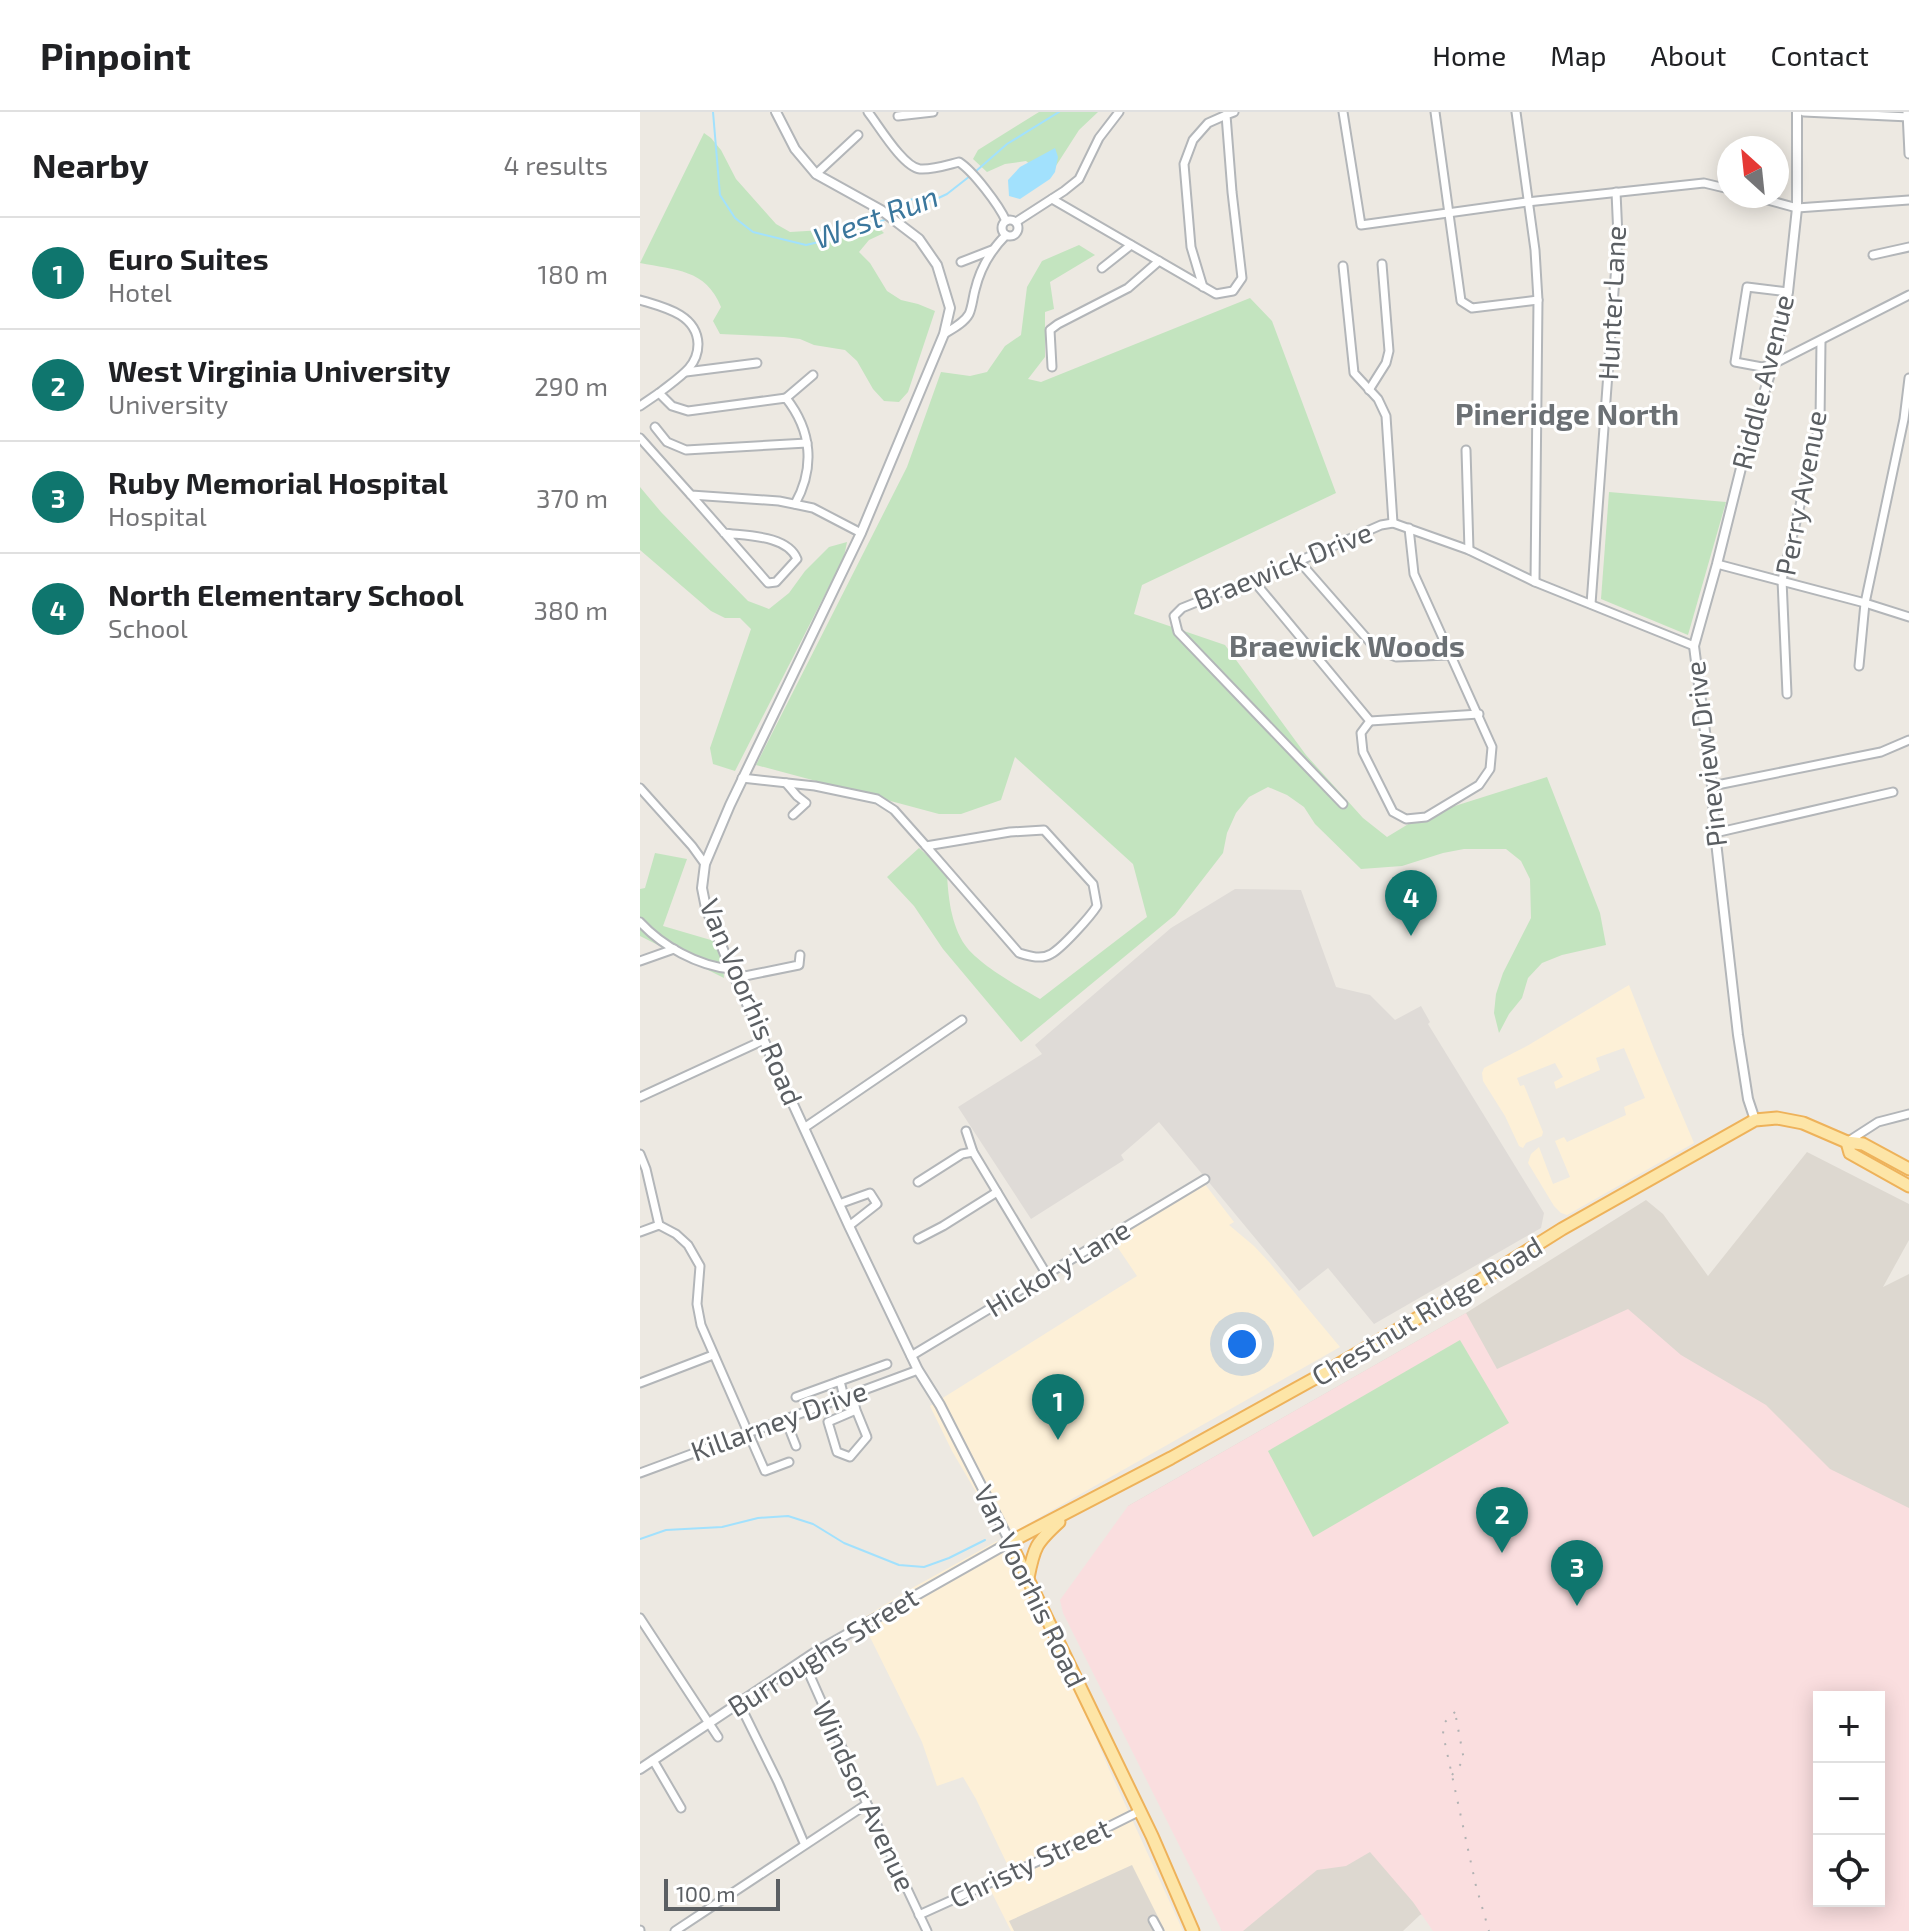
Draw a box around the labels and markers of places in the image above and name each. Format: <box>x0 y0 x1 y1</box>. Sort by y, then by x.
pin: 4 <box>1385 870 1437 936</box>
pin: 1 <box>1032 1374 1084 1440</box>
pin: 2 <box>1476 1487 1528 1553</box>
pin: 3 <box>1551 1540 1603 1606</box>

